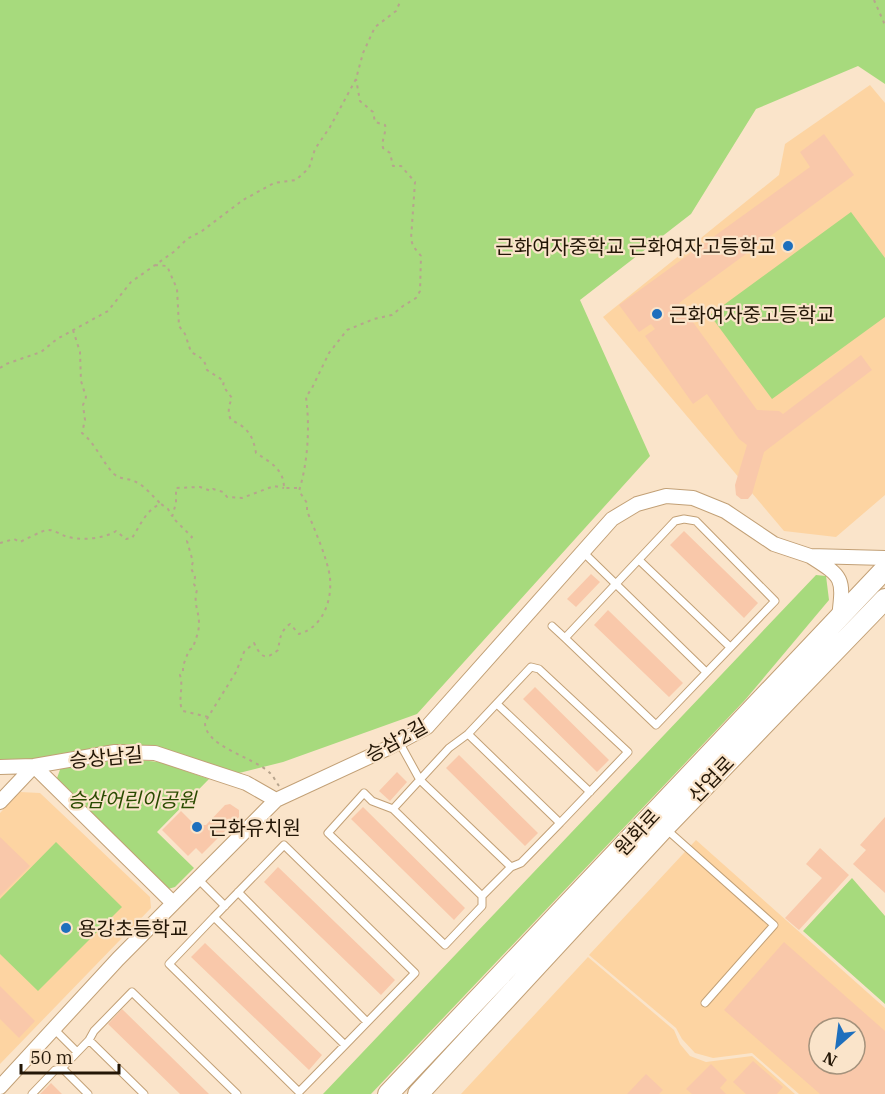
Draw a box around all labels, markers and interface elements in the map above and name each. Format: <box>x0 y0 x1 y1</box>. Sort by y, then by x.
place label: 근화여자중학교 근화여자고등학교 <box>495 233 776 260</box>
marker: 근화여자중학교 근화여자고등학교 <box>781 239 795 253</box>
place label: 근화여자중고등학교 <box>669 301 835 328</box>
marker: 근화여자중고등학교 <box>650 307 664 321</box>
street label: 승삼2길 <box>360 712 432 768</box>
street label: 승상남길 <box>68 740 144 774</box>
street label: 산업로 <box>682 750 740 808</box>
park label: 승삼어린이공원 <box>68 786 198 813</box>
street label: 원화로 <box>608 803 666 861</box>
place label: 근화유치원 <box>209 814 301 841</box>
marker: 근화유치원 <box>190 820 204 834</box>
place label: 용강초등학교 <box>78 915 188 942</box>
marker: 용강초등학교 <box>59 921 73 935</box>
north arrow <box>807 1016 867 1076</box>
scale bar <box>21 1037 118 1075</box>
text: 50 m <box>30 1046 73 1069</box>
text: N <box>820 1047 840 1071</box>

